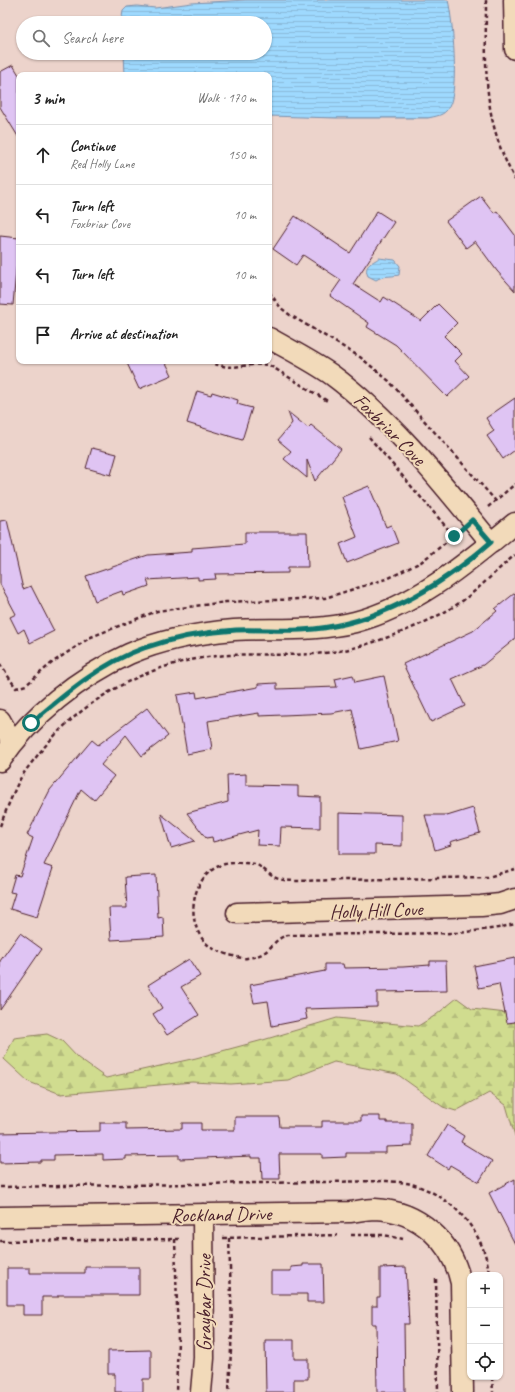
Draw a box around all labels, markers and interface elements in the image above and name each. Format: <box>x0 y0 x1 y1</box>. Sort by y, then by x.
search box <box>16 16 272 60</box>
icon: search <box>30 27 52 49</box>
text: Search here <box>62 29 123 48</box>
text: 3 min <box>32 88 65 109</box>
text: Walk · 170 m <box>197 90 256 106</box>
text: Continue <box>70 137 115 156</box>
icon: ahead <box>32 144 54 166</box>
text: 150 m <box>228 147 256 163</box>
text: Red Holly Lane <box>70 156 134 172</box>
text: Turn left <box>70 197 113 216</box>
icon: left <box>32 204 54 226</box>
text: 10 m <box>234 207 256 223</box>
text: Foxbriar Cove <box>70 216 130 232</box>
icon: left <box>32 264 54 286</box>
text: Turn left <box>70 265 113 284</box>
text: 10 m <box>234 267 256 283</box>
icon: arrive <box>32 324 54 346</box>
text: Arrive at destination <box>70 325 177 344</box>
street label: Foxbriar Cove <box>348 388 432 472</box>
route end <box>445 527 463 545</box>
route start <box>22 714 40 732</box>
street label: Holly Hill Cove <box>329 896 425 925</box>
street label: Rockland Drive <box>170 1201 273 1228</box>
street label: Graybar Drive <box>192 1253 217 1351</box>
map controls <box>467 1272 503 1380</box>
button: + <box>467 1272 503 1308</box>
button: − <box>467 1308 503 1344</box>
button: locate <box>467 1344 503 1380</box>

